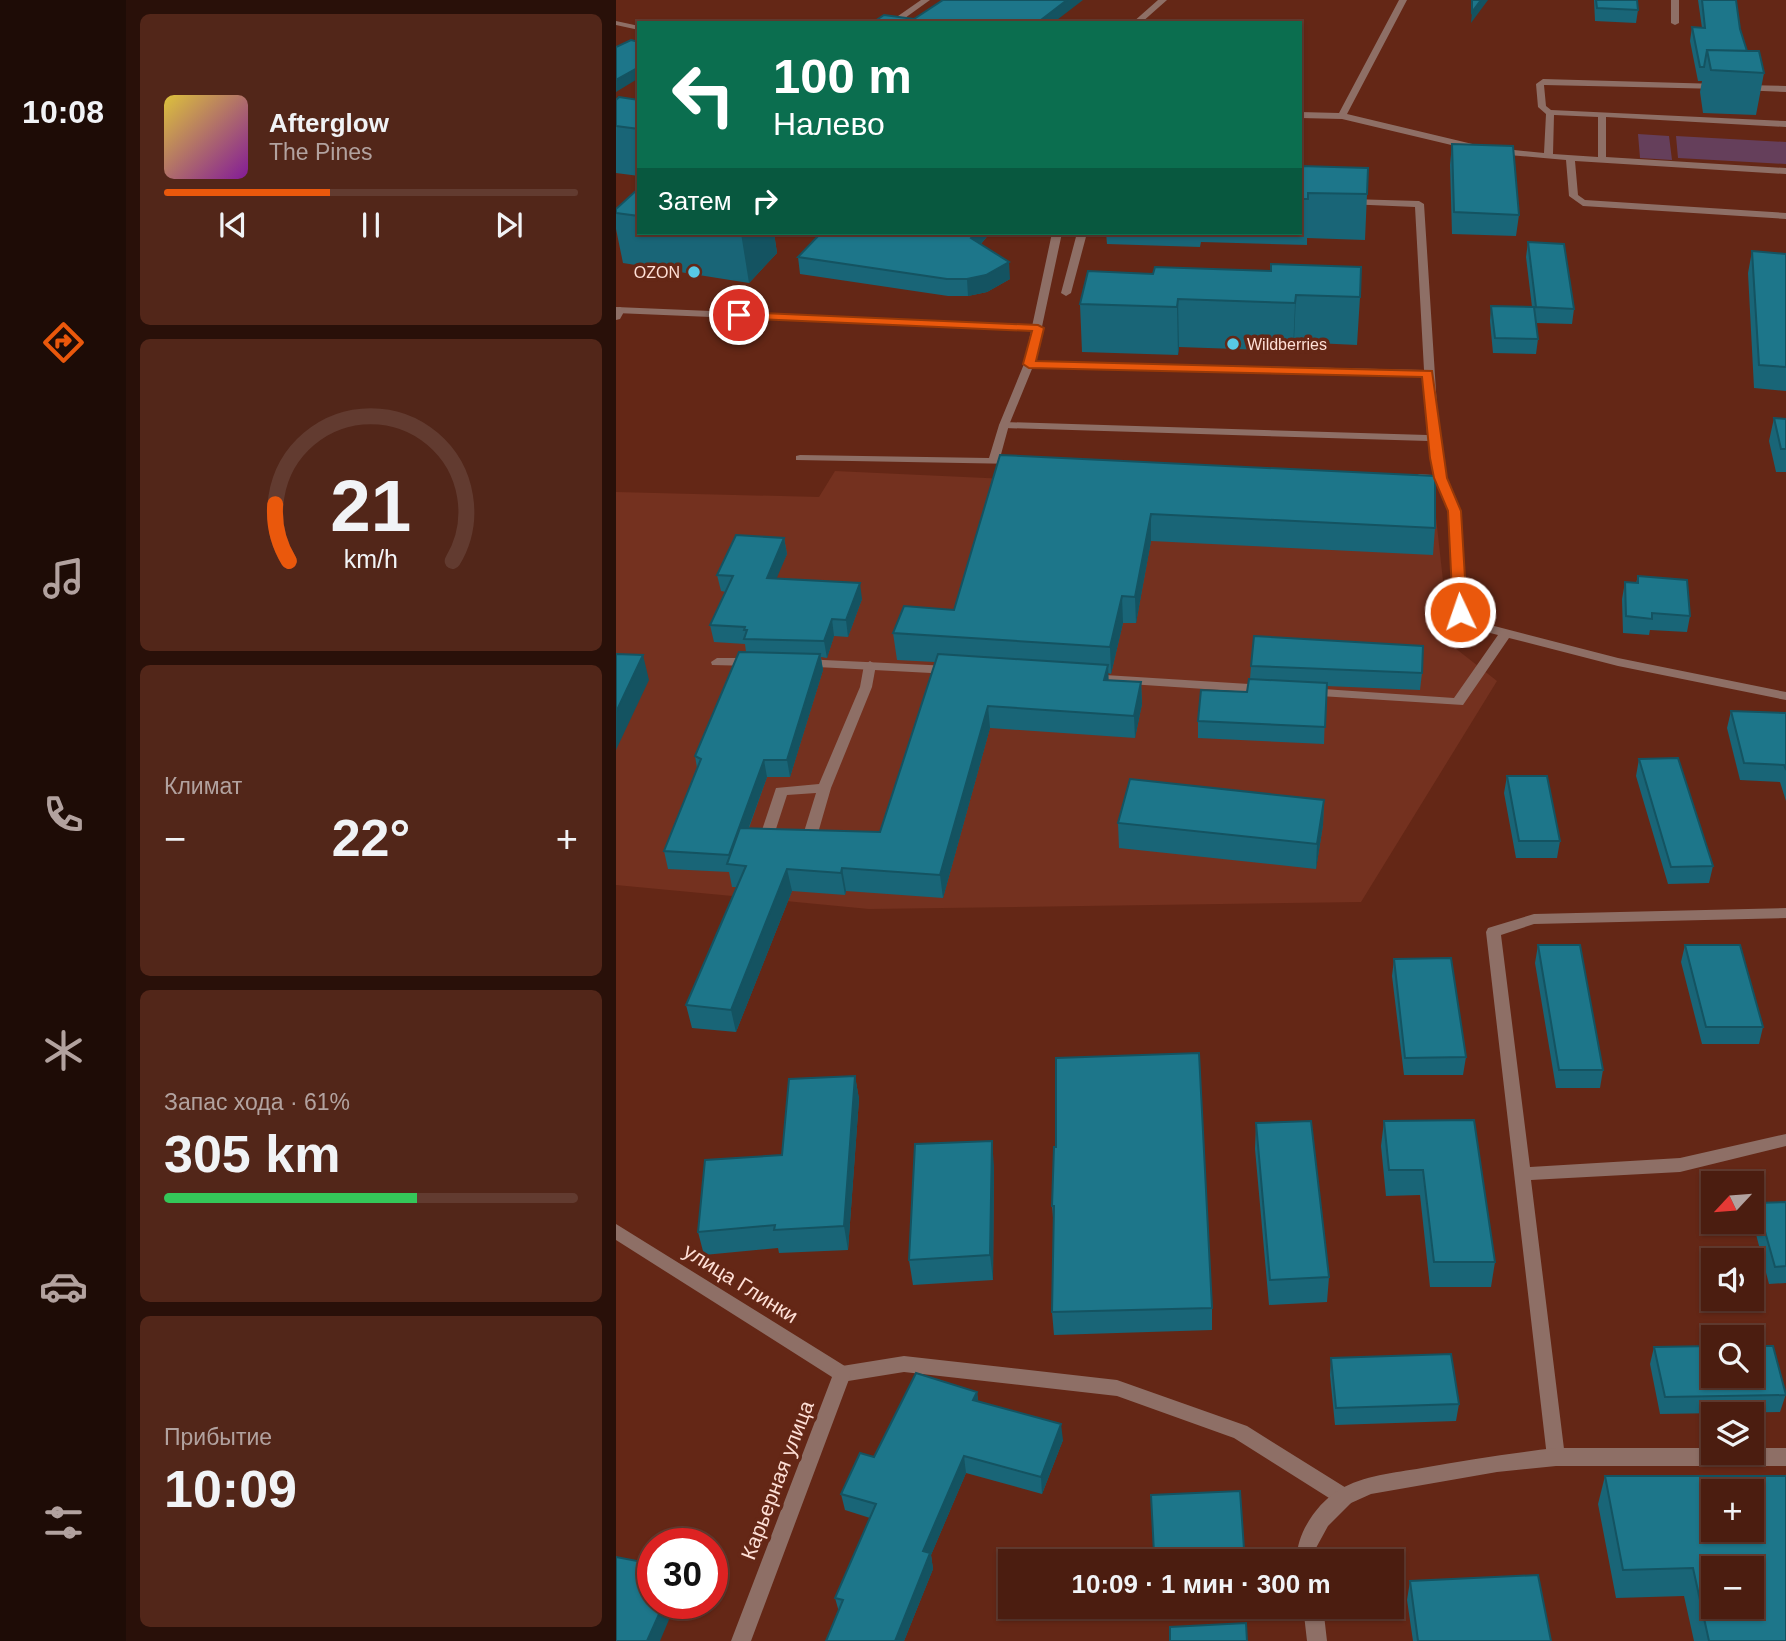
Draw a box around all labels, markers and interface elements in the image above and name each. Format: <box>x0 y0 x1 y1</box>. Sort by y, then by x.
icon: left <box>658 49 749 140</box>
text: 100 m <box>773 49 912 103</box>
text: 10:08 <box>22 94 104 130</box>
text: Налево <box>773 106 885 142</box>
text: Afterglow <box>269 108 389 138</box>
text: The Pines <box>269 139 373 165</box>
icon: right <box>746 182 784 220</box>
text: Затем <box>658 186 732 216</box>
icon: previous <box>214 206 252 244</box>
icon: pause <box>352 206 390 244</box>
icon: next <box>490 206 528 244</box>
place label: OZON <box>634 264 680 281</box>
marker: OZON <box>686 264 702 280</box>
pin <box>709 285 769 345</box>
icon: arrive <box>720 296 758 334</box>
icon: directions <box>39 318 88 367</box>
marker: Wildberries <box>1225 336 1241 352</box>
place label: Wildberries <box>1247 336 1327 353</box>
text: 21 <box>331 466 411 547</box>
text: km/h <box>344 545 398 573</box>
icon: music <box>39 554 88 603</box>
position arrow <box>1423 575 1497 649</box>
text: Климат <box>164 773 242 799</box>
icon: phone <box>39 790 88 839</box>
text: 22° <box>332 809 410 867</box>
text: − <box>164 818 186 860</box>
text: + <box>556 818 578 860</box>
icon: climate <box>39 1026 88 1075</box>
text: Запас хода · 61% <box>164 1089 350 1115</box>
text: 305 km <box>164 1125 340 1183</box>
north arrow <box>1701 1171 1764 1234</box>
map controls <box>1701 1171 1764 1619</box>
street label: улица Глинки <box>680 1239 802 1327</box>
button: sound <box>1701 1248 1764 1311</box>
icon: car <box>39 1262 88 1311</box>
button: search <box>1701 1325 1764 1388</box>
street label: Карьерная улица <box>736 1397 818 1563</box>
button: layers <box>1701 1402 1764 1465</box>
text: Прибытие <box>164 1424 272 1450</box>
text: 10:09 <box>164 1460 297 1518</box>
button: + <box>1701 1479 1764 1542</box>
icon: filters <box>39 1498 88 1547</box>
speed limit sign: 30 <box>637 1528 728 1619</box>
button: − <box>1701 1556 1764 1619</box>
text: 10:09 · 1 мин · 300 m <box>1071 1569 1331 1599</box>

